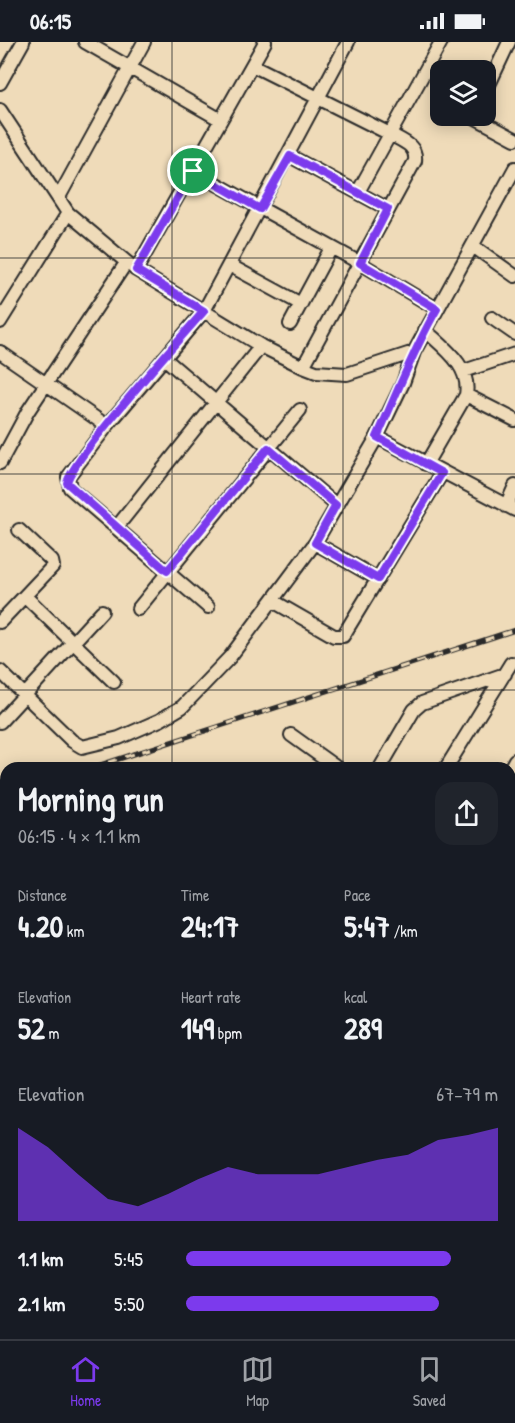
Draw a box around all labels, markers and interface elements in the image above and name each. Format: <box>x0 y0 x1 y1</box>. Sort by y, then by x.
text: 06:15 <box>30 6 71 36</box>
map controls <box>430 60 496 126</box>
button: layers <box>430 60 496 126</box>
pin <box>167 145 218 196</box>
icon: arrive <box>176 154 209 187</box>
text: Morning run <box>18 777 164 821</box>
button: share <box>435 782 498 845</box>
text: 06:15 · 4 × 1.1 km <box>18 822 140 849</box>
text: Distance <box>18 884 67 906</box>
text: Time <box>181 884 209 906</box>
text: Pace <box>344 884 371 906</box>
text: 4.20 <box>18 906 63 946</box>
text: 24:17 <box>181 906 239 946</box>
text: 5:47 <box>344 906 390 946</box>
text: km <box>63 920 84 942</box>
text: /km <box>390 920 418 942</box>
text: Elevation <box>18 986 71 1008</box>
text: Heart rate <box>181 986 241 1008</box>
text: kcal <box>344 986 367 1008</box>
text: 52 <box>18 1008 45 1048</box>
text: 149 <box>181 1008 214 1048</box>
text: 289 <box>344 1008 382 1048</box>
text: m <box>45 1022 59 1044</box>
text: bpm <box>214 1022 242 1044</box>
text: Elevation <box>18 1080 84 1107</box>
text: 67–79 m <box>436 1080 498 1107</box>
text: 1.1 km <box>18 1245 63 1272</box>
text: 5:45 <box>114 1245 143 1272</box>
text: 2.1 km <box>18 1290 65 1317</box>
text: 5:50 <box>114 1290 145 1317</box>
tab: Home <box>69 1353 102 1411</box>
tab: Map <box>241 1353 274 1411</box>
tab: Saved <box>413 1353 446 1411</box>

